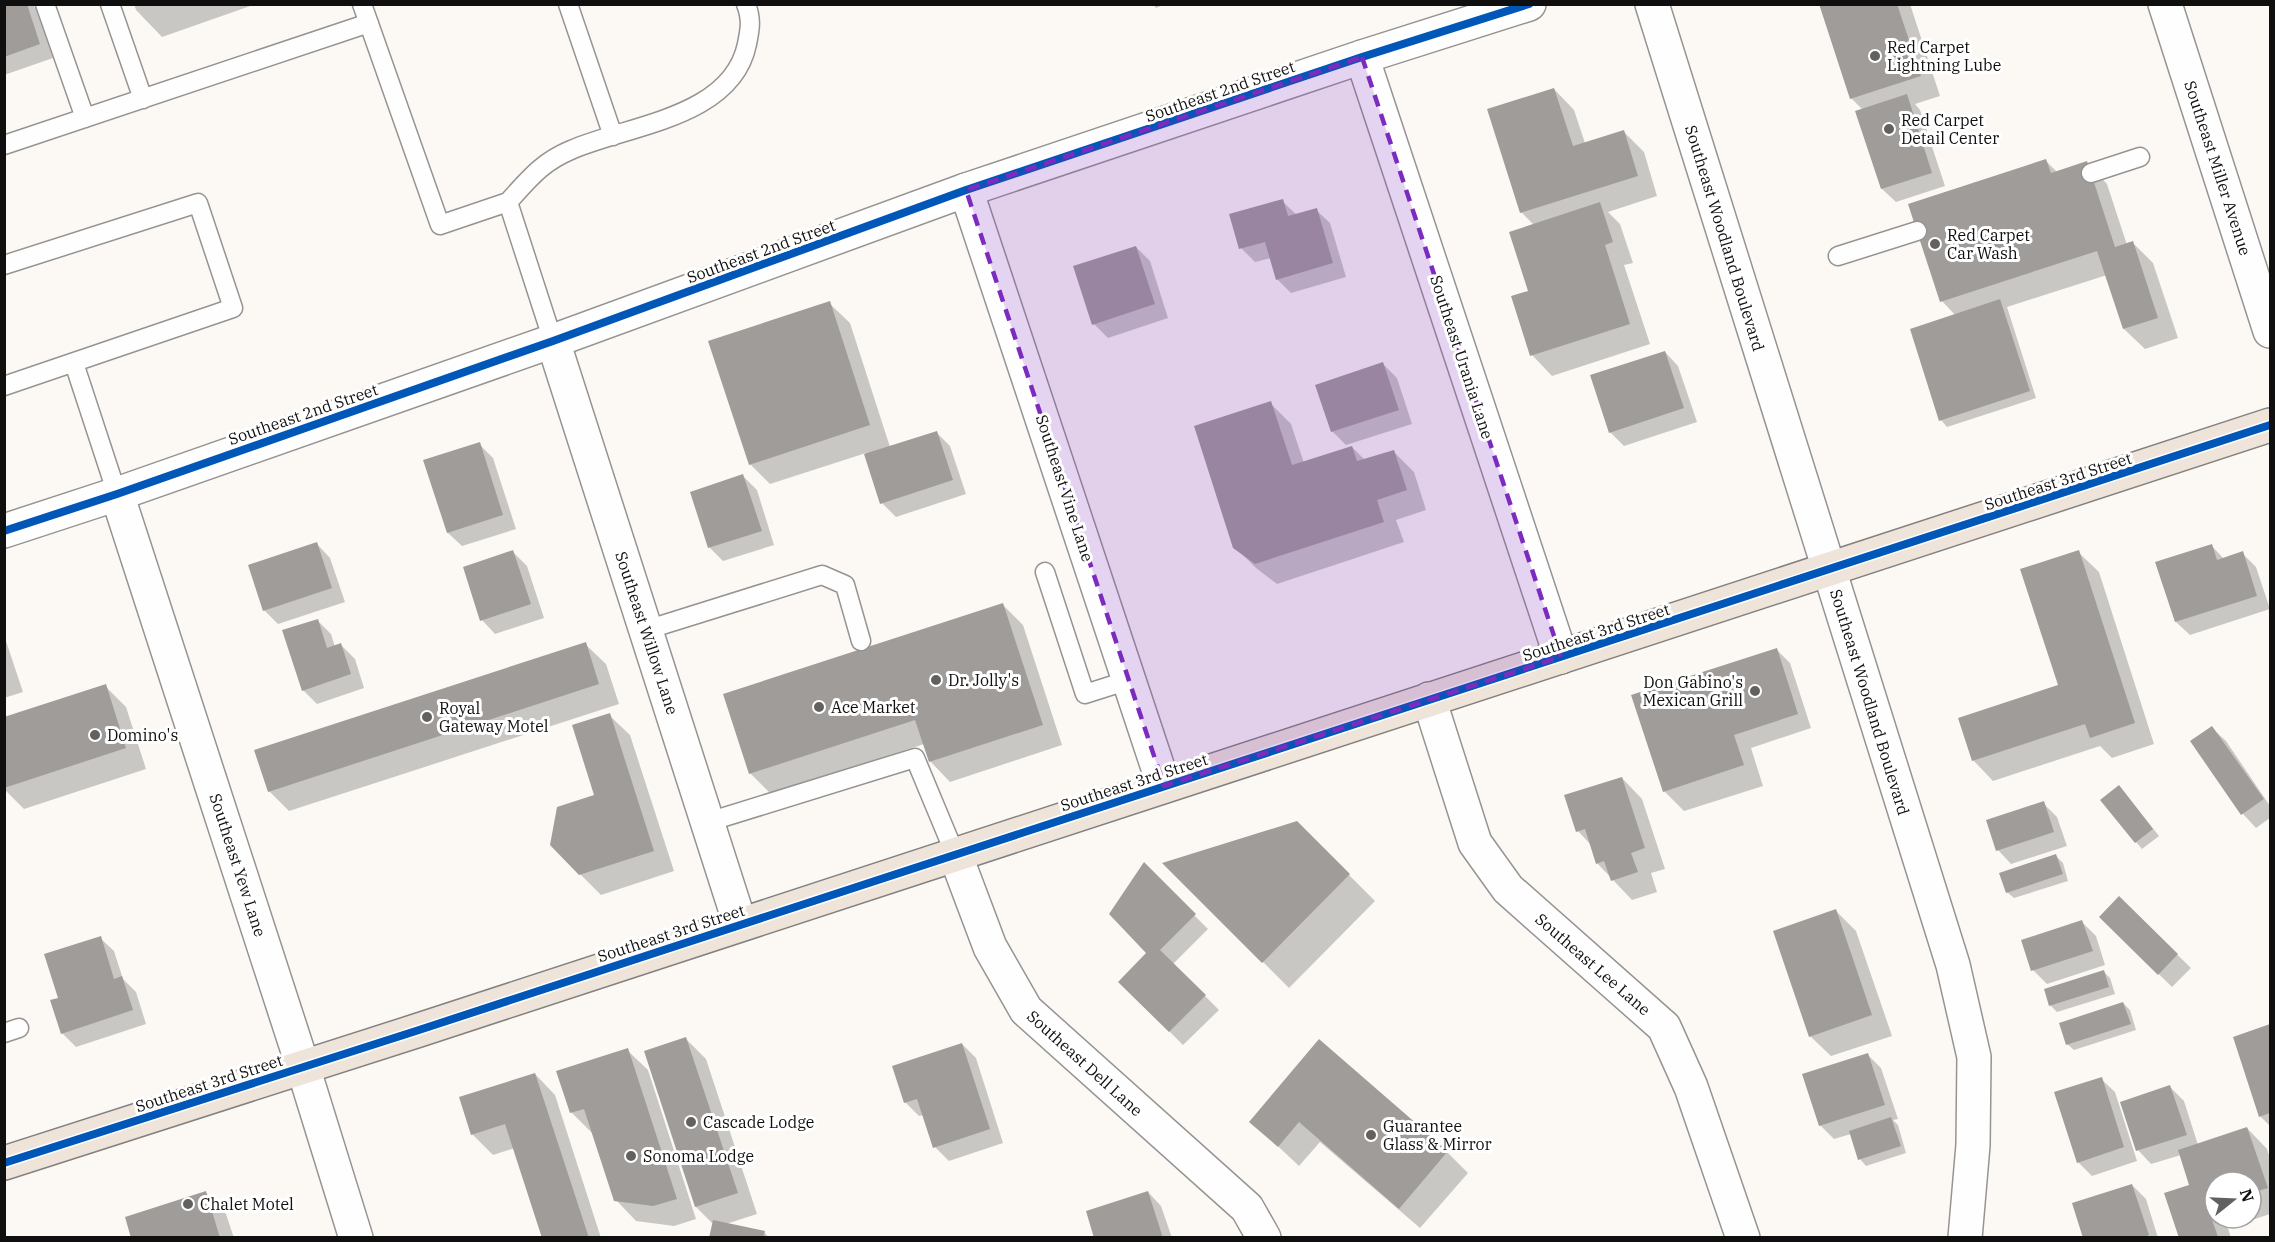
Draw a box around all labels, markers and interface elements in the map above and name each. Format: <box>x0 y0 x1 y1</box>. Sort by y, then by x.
place label: Red Carpet Lightning Lube <box>1887 37 2001 75</box>
marker: Red Carpet Lightning Lube <box>1868 49 1882 63</box>
street label: Southeast 2nd Street <box>1143 56 1298 126</box>
street label: Southeast Miller Avenue <box>2180 78 2256 258</box>
place label: Red Carpet Detail Center <box>1901 110 1999 148</box>
street label: Southeast Woodland Boulevard <box>1681 122 1769 354</box>
marker: Red Carpet Detail Center <box>1882 122 1896 136</box>
street label: Southeast 2nd Street <box>684 215 838 287</box>
place label: Red Carpet Car Wash <box>1947 225 2030 263</box>
marker: Red Carpet Car Wash <box>1928 237 1942 251</box>
street label: Southeast Urania Lane <box>1426 273 1498 441</box>
street label: Southeast 2nd Street <box>226 379 381 449</box>
street label: Southeast Vine Lane <box>1032 412 1098 564</box>
street label: Southeast 3rd Street <box>1982 448 2134 514</box>
street label: Southeast Willow Lane <box>611 549 683 717</box>
street label: Southeast Woodland Boulevard <box>1826 586 1914 818</box>
street label: Southeast 3rd Street <box>1520 599 1672 665</box>
place label: Dr. Jolly's <box>948 670 1019 690</box>
place label: Don Gabino's Mexican Grill <box>1642 672 1743 710</box>
marker: Dr. Jolly's <box>929 673 943 687</box>
marker: Don Gabino's Mexican Grill <box>1748 684 1762 698</box>
place label: Ace Market <box>831 697 916 717</box>
place label: Royal Gateway Motel <box>439 698 549 736</box>
marker: Ace Market <box>812 700 826 714</box>
marker: Royal Gateway Motel <box>420 710 434 724</box>
place label: Domino's <box>107 725 178 745</box>
marker: Domino's <box>88 728 102 742</box>
street label: Southeast 3rd Street <box>1058 749 1210 815</box>
street label: Southeast Yew Lane <box>205 791 271 939</box>
street label: Southeast 3rd Street <box>595 900 747 966</box>
street label: Southeast Lee Lane <box>1531 909 1655 1019</box>
street label: Southeast Dell Lane <box>1023 1006 1147 1120</box>
street label: Southeast 3rd Street <box>133 1050 285 1116</box>
place label: Cascade Lodge <box>703 1112 814 1132</box>
marker: Cascade Lodge <box>684 1115 698 1129</box>
place label: Guarantee Glass & Mirror <box>1383 1116 1492 1154</box>
marker: Guarantee Glass & Mirror <box>1364 1128 1378 1142</box>
place label: Sonoma Lodge <box>643 1146 754 1166</box>
marker: Sonoma Lodge <box>624 1149 638 1163</box>
north arrow <box>2203 1170 2263 1230</box>
text: N <box>2236 1186 2259 1204</box>
place label: Chalet Motel <box>200 1194 294 1214</box>
marker: Chalet Motel <box>181 1197 195 1211</box>

